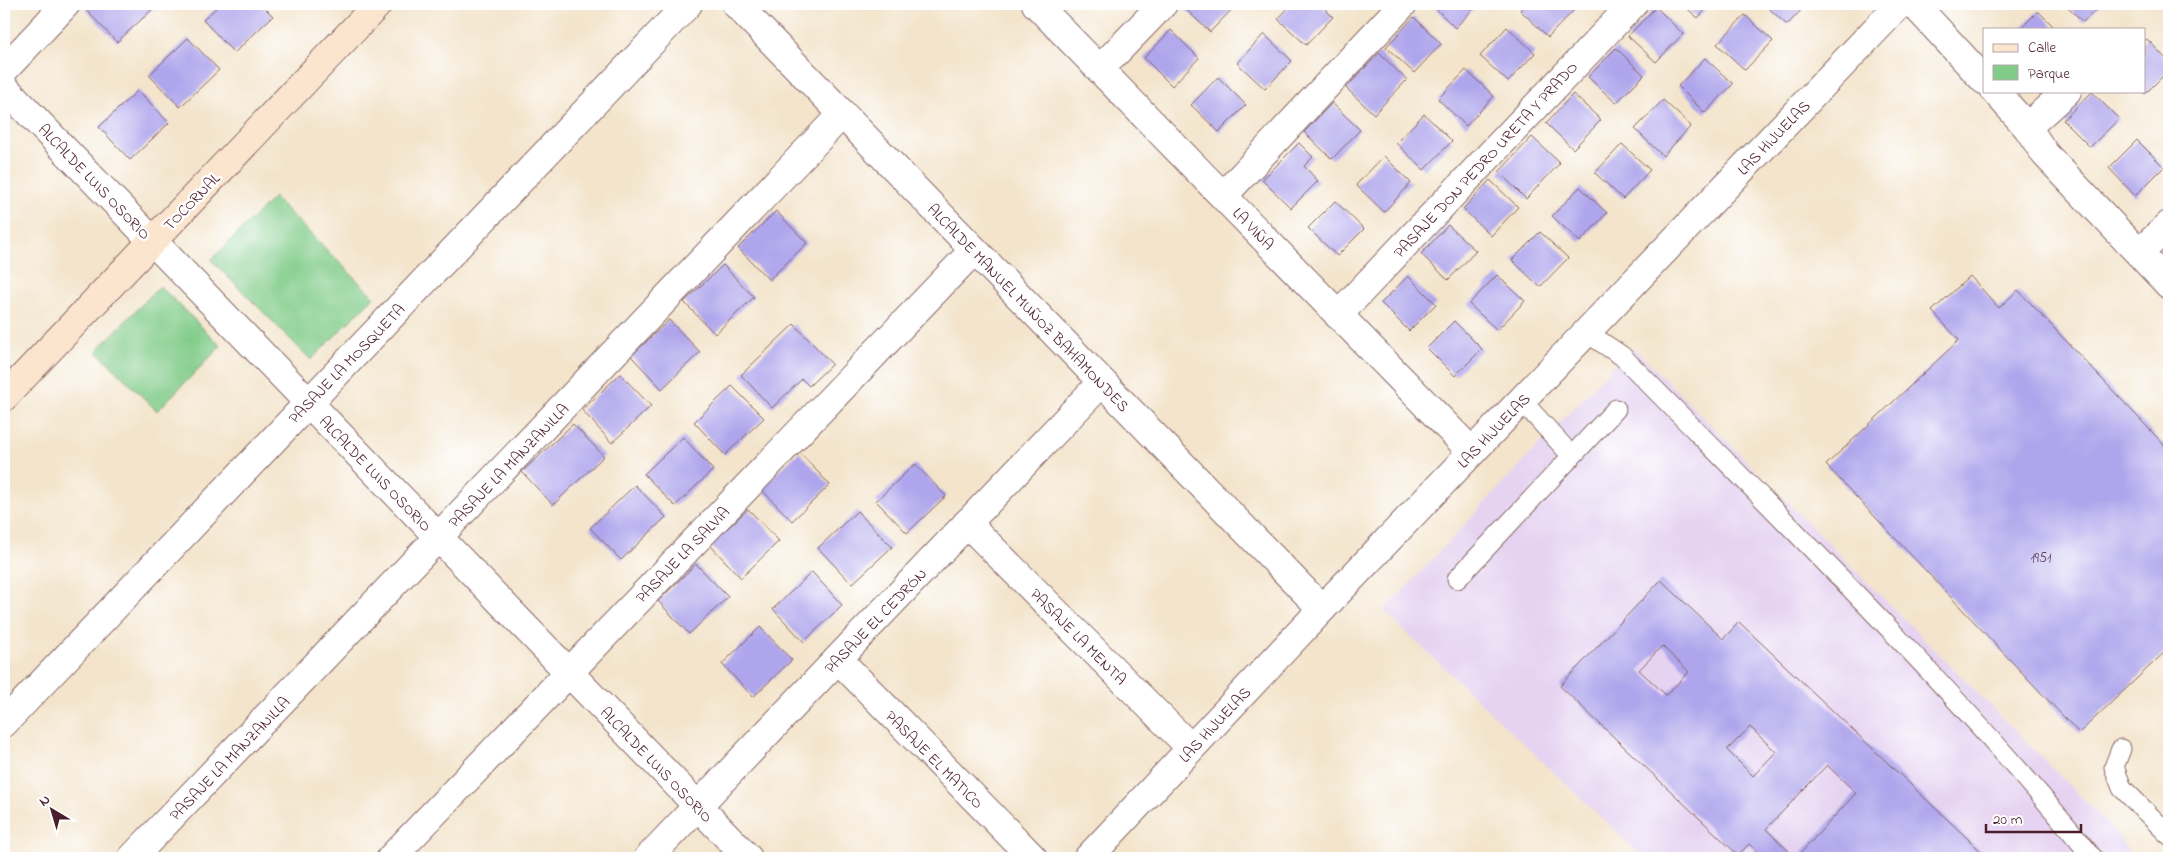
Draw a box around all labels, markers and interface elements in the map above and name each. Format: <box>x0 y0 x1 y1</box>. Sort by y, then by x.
legend <box>1983 28 2146 92</box>
text: Calle <box>2028 37 2056 59</box>
street label: PASAJE DON PEDRO URETA Y PRADO <box>1389 57 1584 264</box>
text: Parque <box>2028 63 2070 85</box>
street label: LAS HIJUELAS <box>1732 95 1817 182</box>
street label: ALCALDE LUIS OSORIO <box>32 119 155 246</box>
street label: TOCORNAL <box>158 168 226 237</box>
street label: ALCALDE MANUEL MUÑOZ BAHAMONDES <box>921 199 1134 418</box>
street label: LA VIÑA <box>1226 202 1279 256</box>
street label: PASAJE LA MOSQUETA <box>284 299 411 430</box>
street label: LAS HIJUELAS <box>1452 388 1537 475</box>
street label: PASAJE LA MANZANILLA <box>443 399 576 534</box>
street label: ALCALDE LUIS OSORIO <box>313 411 436 538</box>
street label: PASAJE LA SALVIA <box>631 501 736 609</box>
house number: 1951 <box>2030 548 2052 569</box>
street label: PASAJE EL CEDRÓN <box>820 563 933 680</box>
street label: PASAJE LA MENTA <box>1024 583 1132 692</box>
street label: LAS HIJUELAS <box>1174 682 1257 769</box>
street label: PASAJE LA MANZANILLA <box>164 692 297 827</box>
street label: ALCALDE LUIS OSORIO <box>594 702 717 829</box>
street label: PASAJE EL MATICO <box>879 706 988 815</box>
north arrow <box>28 784 78 834</box>
text: N <box>35 790 55 812</box>
scale bar <box>1986 802 2080 834</box>
text: 20 m <box>1993 809 2023 831</box>

